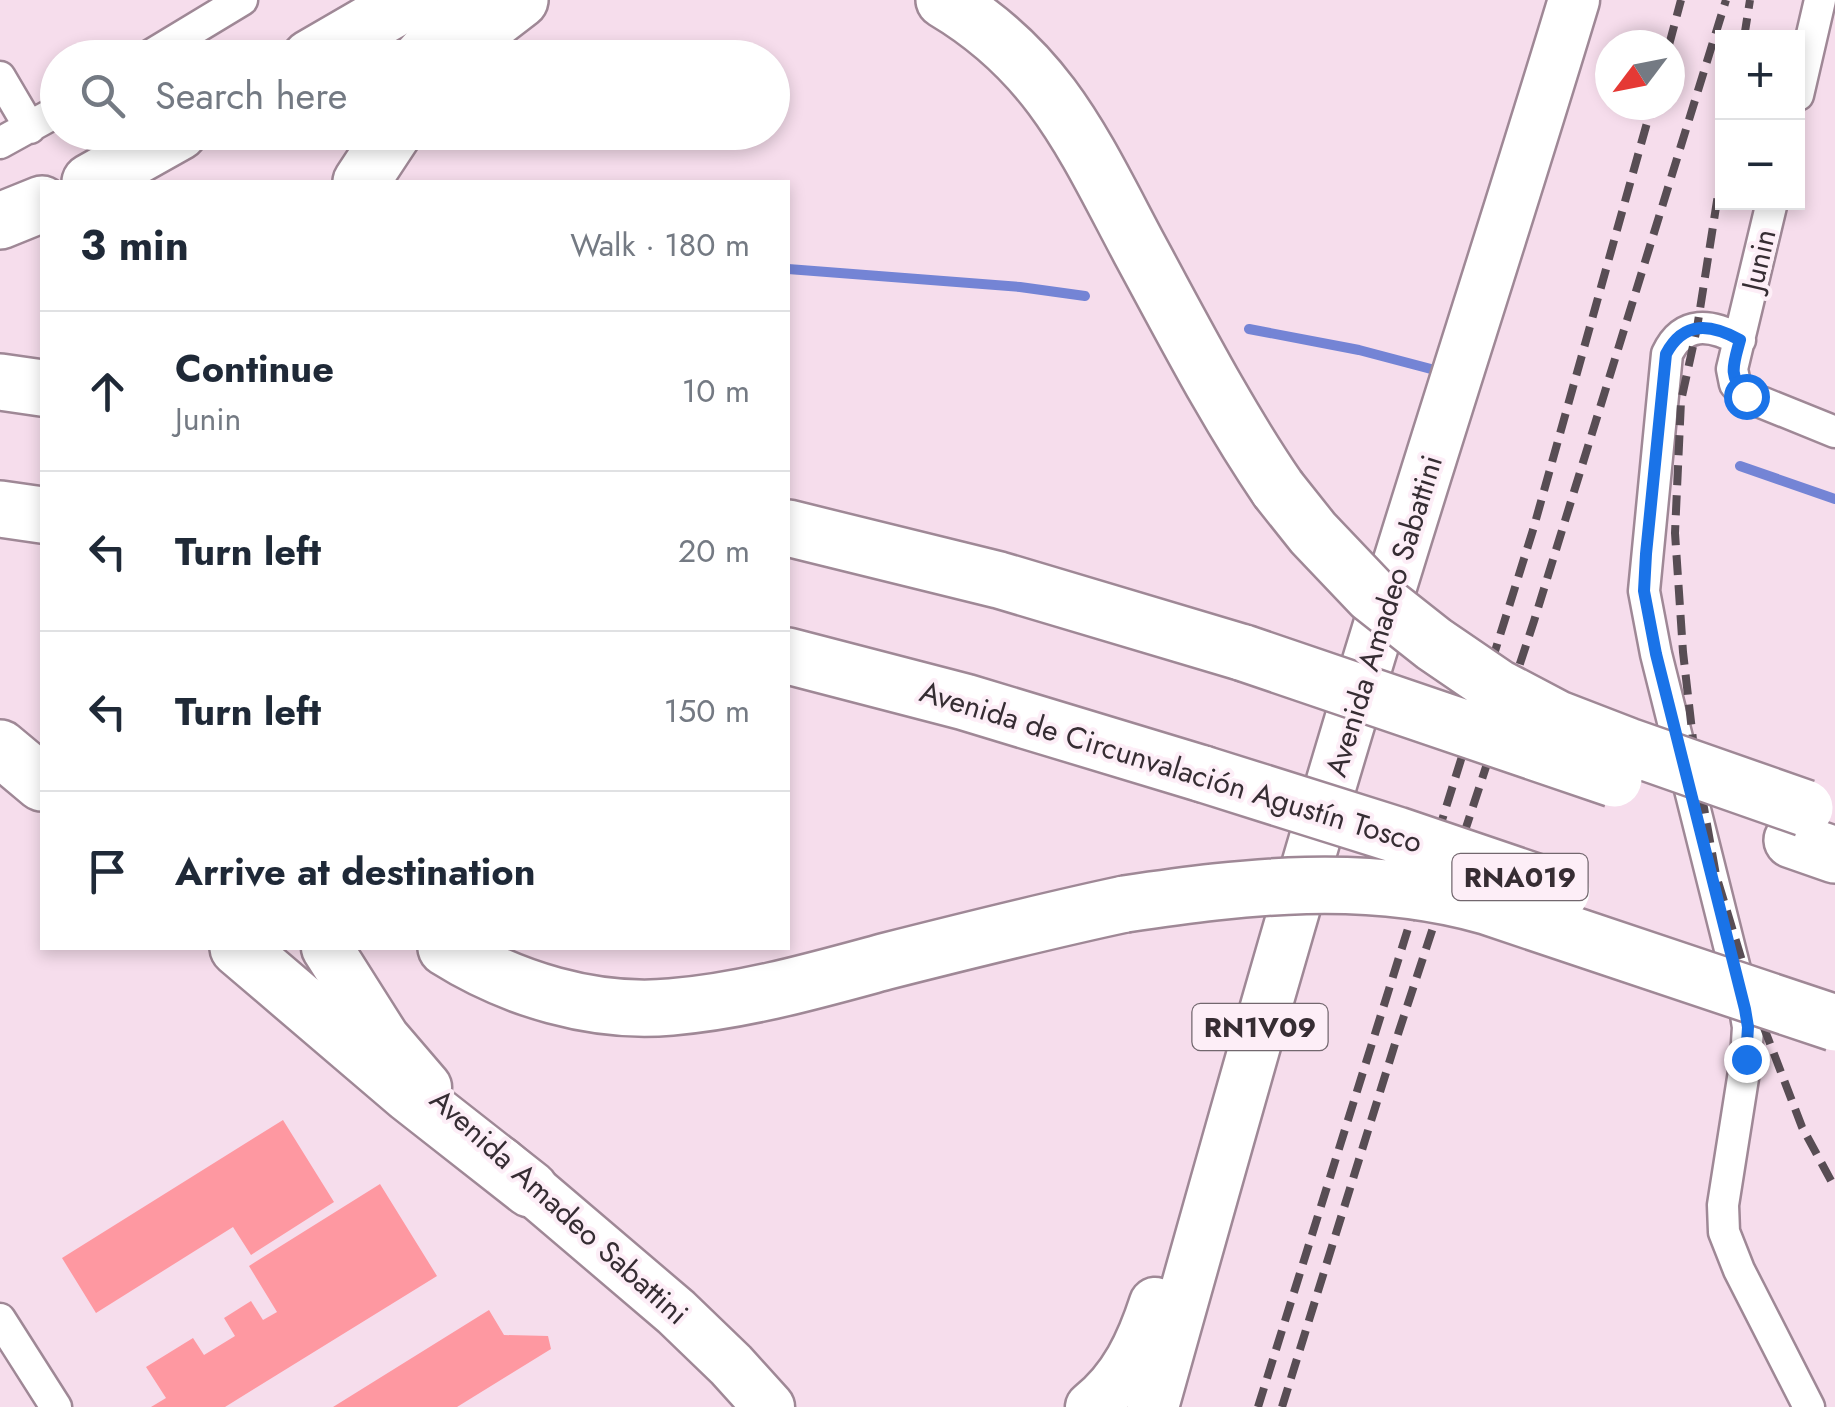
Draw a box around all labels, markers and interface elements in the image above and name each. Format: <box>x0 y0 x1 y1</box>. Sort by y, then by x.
north arrow <box>1595 30 1685 120</box>
map controls <box>1715 30 1805 210</box>
button: + <box>1715 30 1805 120</box>
search box <box>40 40 790 150</box>
icon: search <box>75 68 130 123</box>
text: Search here <box>155 68 347 123</box>
button: − <box>1715 120 1805 210</box>
text: 3 min <box>80 215 189 276</box>
text: Walk · 180 m <box>570 222 750 268</box>
street label: Junin <box>1730 225 1786 299</box>
text: Continue <box>175 341 334 396</box>
icon: ahead <box>80 364 135 419</box>
text: 10 m <box>682 368 750 414</box>
route start <box>1724 374 1770 420</box>
text: Junin <box>175 396 241 442</box>
street label: Avenida Amadeo Sabattini <box>1314 450 1453 782</box>
icon: left <box>80 524 135 579</box>
text: Turn left <box>175 524 321 579</box>
text: 20 m <box>678 528 750 574</box>
street label: Avenida de Circunvalación Agustín Tosco <box>915 670 1427 864</box>
icon: left <box>80 684 135 739</box>
text: Turn left <box>175 684 321 739</box>
text: 150 m <box>664 688 750 734</box>
icon: arrive <box>80 844 135 899</box>
text: Arrive at destination <box>175 844 536 899</box>
road number: RNA019 <box>1452 854 1588 900</box>
road number: RN1V09 <box>1192 1004 1328 1050</box>
route end <box>1724 1037 1770 1083</box>
street label: Avenida Amadeo Sabattini <box>421 1079 698 1334</box>

